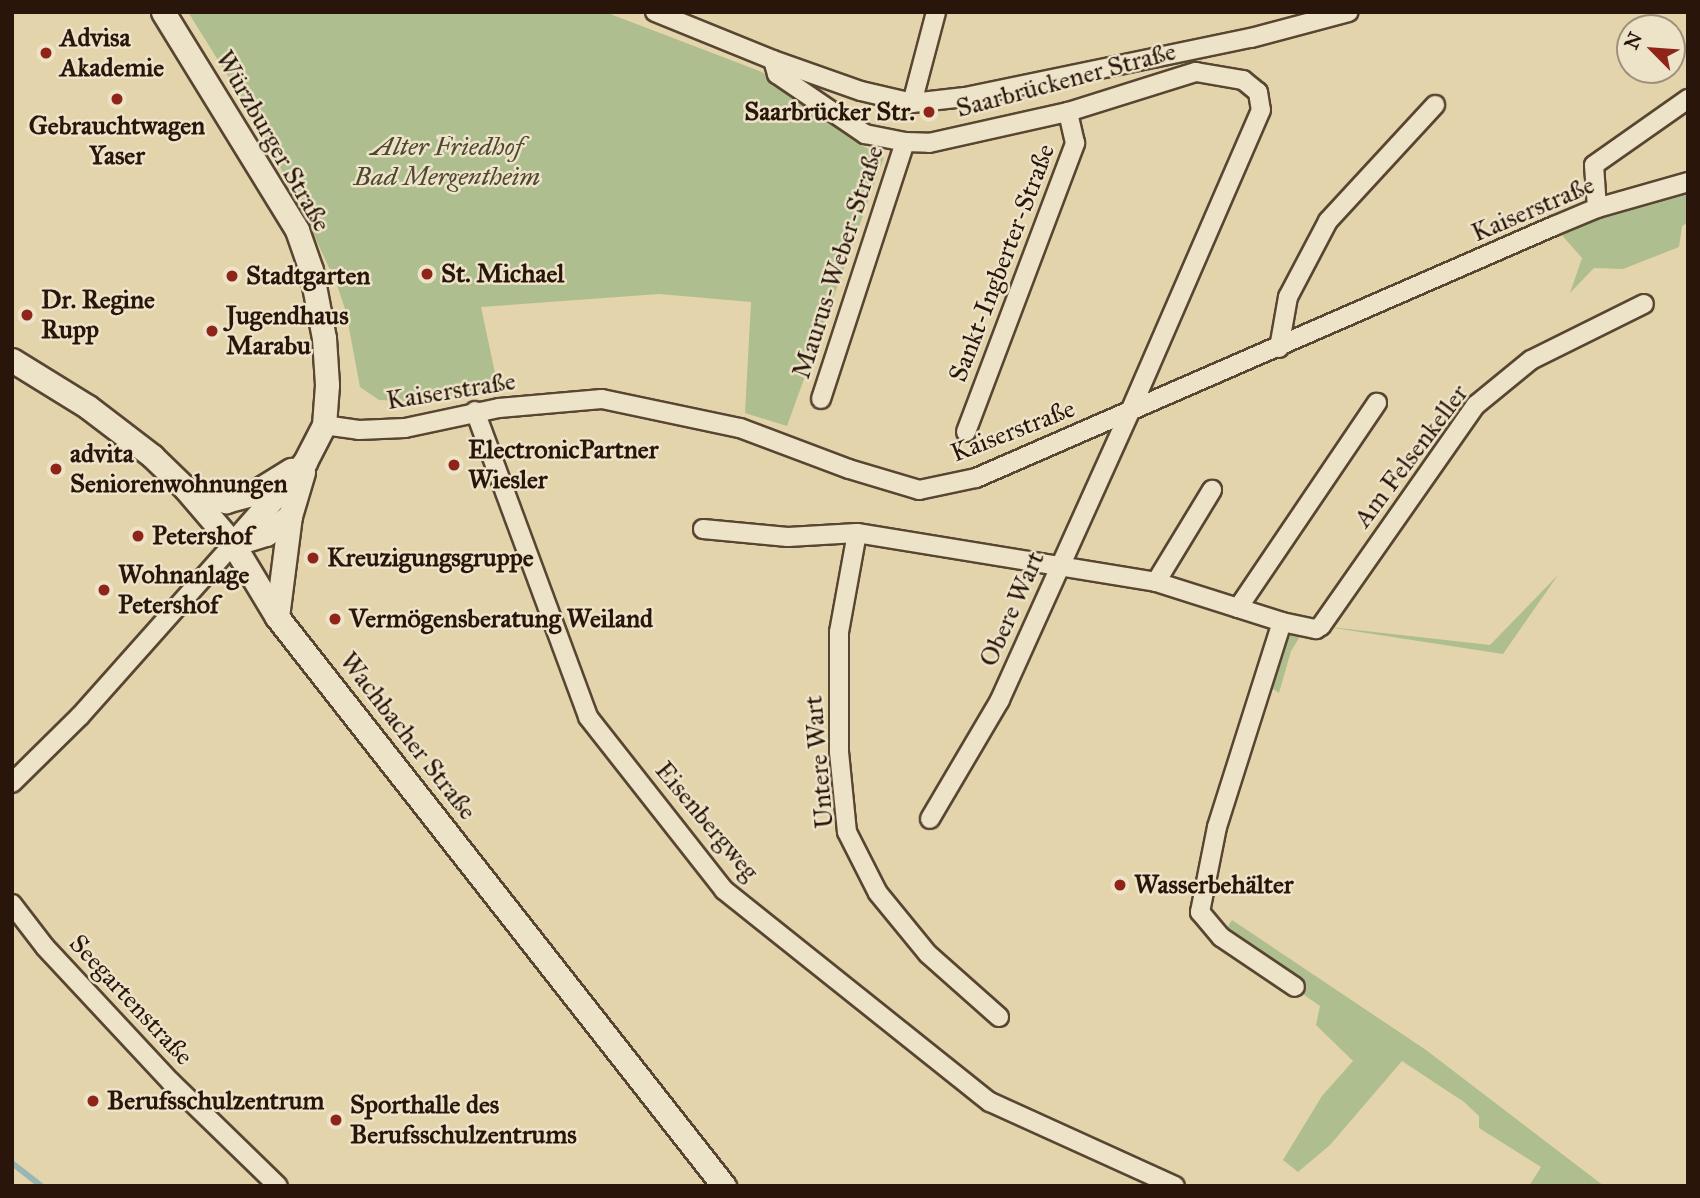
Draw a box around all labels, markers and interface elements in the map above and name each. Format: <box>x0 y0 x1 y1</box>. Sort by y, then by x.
north arrow <box>1616 14 1686 84</box>
place label: Advisa Akademie <box>60 22 164 84</box>
text: N <box>1619 29 1647 53</box>
street label: Saarbrückener Straße <box>953 36 1179 124</box>
marker: Advisa Akademie <box>38 45 54 61</box>
street label: Würzburger Straße <box>209 45 337 237</box>
marker: Gebrauchtwagen Yaser <box>109 91 125 107</box>
place label: Saarbrücker Str. <box>744 96 915 128</box>
marker: Saarbrücker Str. <box>921 104 937 120</box>
place label: Gebrauchtwagen Yaser <box>29 110 205 172</box>
park label: Alter Friedhof Bad Mergentheim <box>354 131 540 192</box>
street label: Sankt-Ingberter-Straße <box>942 140 1062 386</box>
street label: Maurus-Weber-Straße <box>786 142 890 382</box>
street label: Kaiserstraße <box>1467 169 1599 249</box>
place label: St. Michael <box>441 258 564 290</box>
place label: Stadtgarten <box>246 260 370 292</box>
marker: St. Michael <box>419 266 435 282</box>
marker: Stadtgarten <box>224 268 240 284</box>
place label: Dr. Regine Rupp <box>41 284 155 346</box>
place label: Jugendhaus Marabu <box>226 300 349 362</box>
marker: Dr. Regine Rupp <box>19 307 35 323</box>
marker: Jugendhaus Marabu <box>204 323 220 339</box>
street label: Kaiserstraße <box>384 365 518 417</box>
street label: Am Felsenkeller <box>1347 378 1475 534</box>
street label: Kaiserstraße <box>947 393 1079 469</box>
place label: ElectronicPartner Wiesler <box>468 434 658 496</box>
place label: advita Seniorenwohnungen <box>70 438 288 500</box>
marker: ElectronicPartner Wiesler <box>446 457 462 473</box>
marker: advita Seniorenwohnungen <box>48 461 64 477</box>
place label: Petershof <box>152 520 253 552</box>
marker: Petershof <box>130 528 146 544</box>
place label: Kreuzigungsgruppe <box>327 542 534 574</box>
street label: Obere Wart <box>973 547 1051 671</box>
marker: Kreuzigungsgruppe <box>305 550 321 566</box>
place label: Wohnanlage Petershof <box>118 559 249 620</box>
marker: Wohnanlage Petershof <box>96 582 112 598</box>
place label: Vermögensberatung Weiland <box>349 603 653 635</box>
marker: Vermögensberatung Weiland <box>327 611 343 627</box>
street label: Wachbacher Straße <box>333 646 483 826</box>
street label: Untere Wart <box>798 694 840 830</box>
street label: Eisenbergweg <box>648 755 766 887</box>
place label: Wasserbehälter <box>1134 869 1293 901</box>
marker: Wasserbehälter <box>1112 877 1128 893</box>
street label: Seegartenstraße <box>63 928 199 1072</box>
place label: Berufsschulzentrum <box>107 1085 324 1117</box>
place label: Sporthalle des Berufsschulzentrums <box>350 1089 577 1150</box>
marker: Berufsschulzentrum <box>85 1093 101 1109</box>
marker: Sporthalle des Berufsschulzentrums <box>328 1112 344 1128</box>

